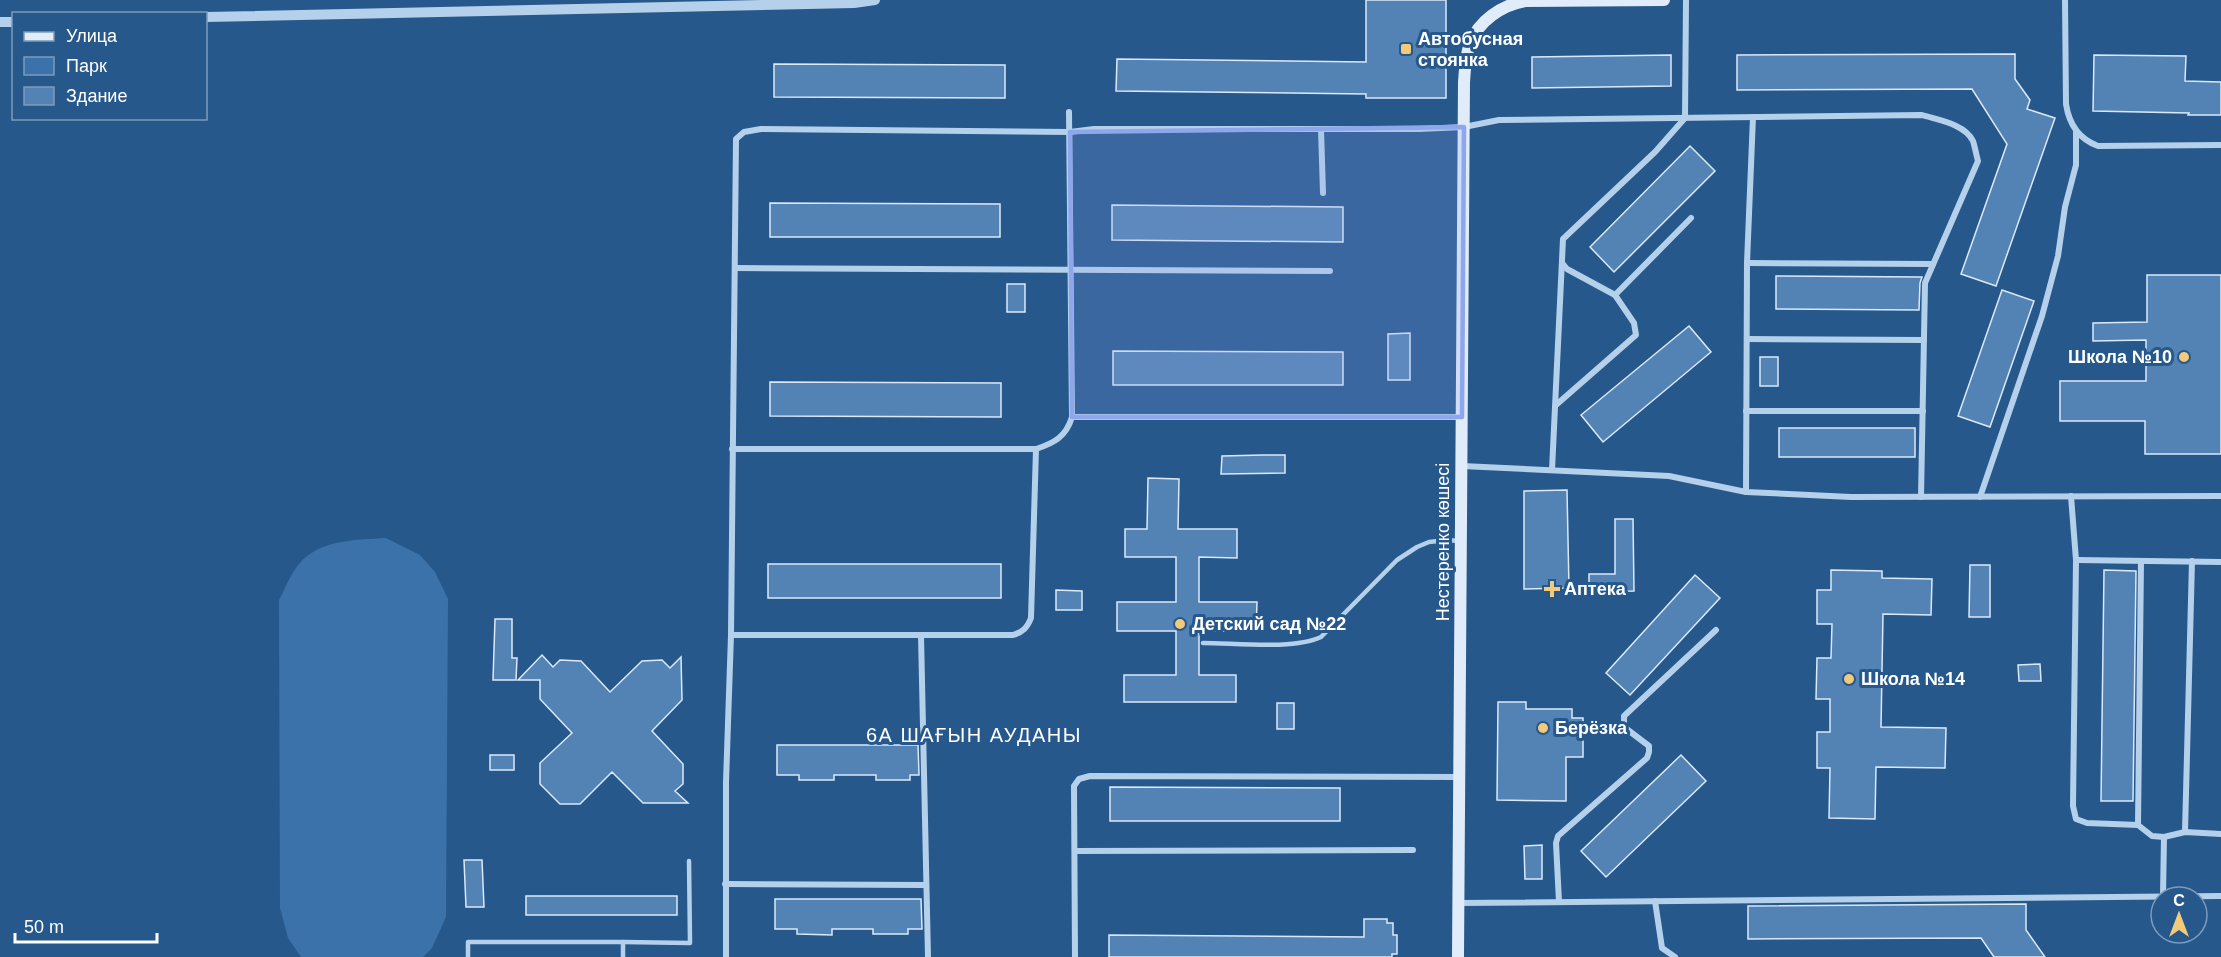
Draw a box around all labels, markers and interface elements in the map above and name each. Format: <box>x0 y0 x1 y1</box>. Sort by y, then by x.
legend <box>12 12 207 120</box>
text: Улица <box>66 26 118 46</box>
place label: Автобусная стоянка <box>1418 29 1523 70</box>
marker: Автобусная стоянка <box>1399 42 1413 56</box>
text: Парк <box>66 56 107 76</box>
text: Здание <box>66 86 127 106</box>
place label: Школа №10 <box>2068 347 2172 367</box>
marker: Школа №10 <box>2177 350 2191 364</box>
street label: Нестеренко көшесі <box>1433 463 1453 621</box>
place label: Аптека <box>1564 579 1627 599</box>
marker: Аптека <box>1545 582 1559 596</box>
place label: Детский сад №22 <box>1192 614 1346 634</box>
marker: Детский сад №22 <box>1173 617 1187 631</box>
place label: Школа №14 <box>1861 669 1965 689</box>
marker: Школа №14 <box>1842 672 1856 686</box>
place label: Берёзка <box>1555 718 1628 738</box>
marker: Берёзка <box>1536 721 1550 735</box>
district label: 6А ШАҒЫН АУДАНЫ <box>866 724 1082 746</box>
north arrow <box>2149 885 2209 945</box>
text: С <box>2173 892 2185 909</box>
scale bar <box>15 906 158 944</box>
text: 50 m <box>24 917 64 937</box>

